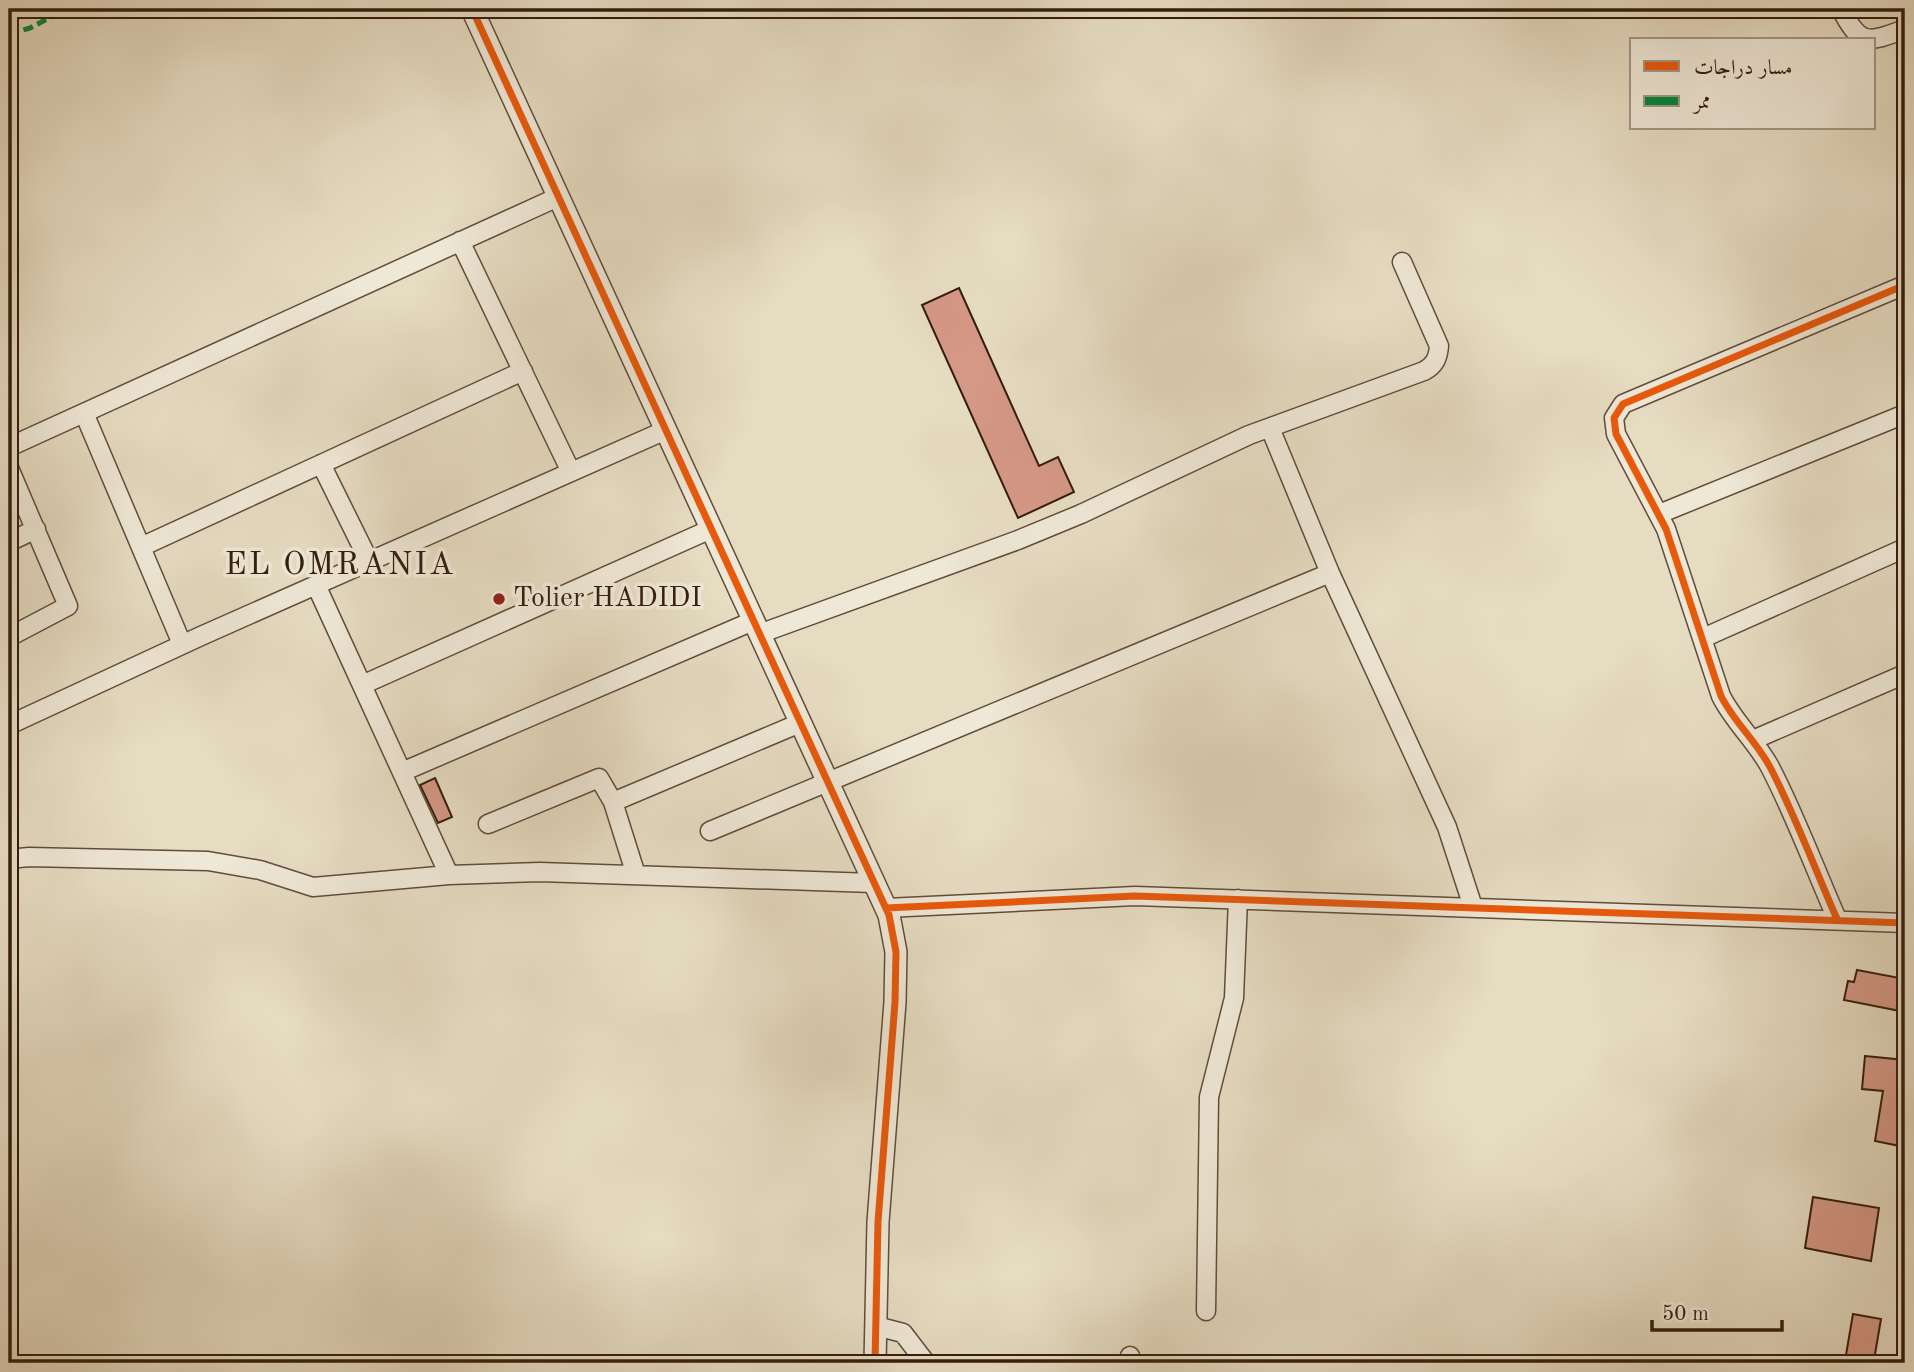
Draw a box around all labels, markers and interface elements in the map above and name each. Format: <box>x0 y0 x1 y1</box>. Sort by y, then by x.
legend <box>1630 38 1876 130</box>
text: مسار دراجات <box>1694 58 1793 79</box>
text: ممر <box>1692 92 1711 114</box>
district label: EL OMRANIA <box>225 550 455 582</box>
place label: Tolier HADIDI <box>513 585 702 613</box>
marker: Tolier HADIDI <box>491 591 507 607</box>
scale bar <box>1652 1288 1781 1332</box>
text: 50 m <box>1662 1304 1709 1325</box>

